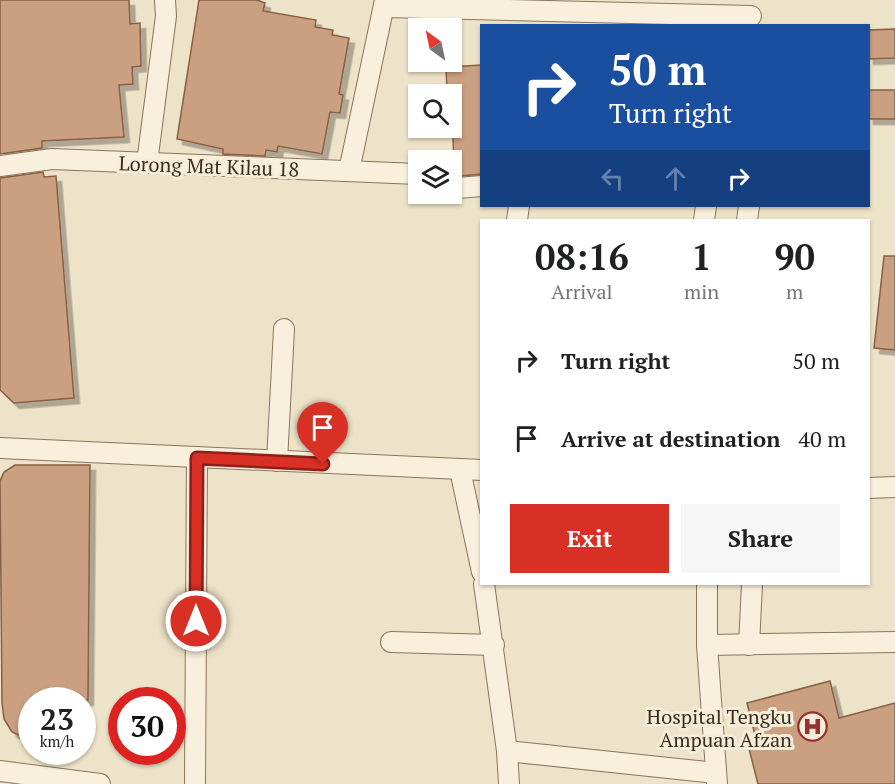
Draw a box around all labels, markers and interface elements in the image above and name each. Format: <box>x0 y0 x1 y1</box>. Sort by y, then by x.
north arrow <box>408 18 462 72</box>
map controls <box>408 18 462 204</box>
text: 50 m <box>609 41 707 97</box>
icon: right <box>510 48 588 126</box>
button: search <box>408 84 462 138</box>
text: Turn right <box>609 95 732 131</box>
street label: Lorong Mat Kilau 18 <box>118 149 300 183</box>
button: layers <box>408 150 462 204</box>
icon: left <box>596 162 629 195</box>
icon: ahead <box>659 162 692 195</box>
icon: right <box>722 162 755 195</box>
text: 08:16 <box>535 233 629 280</box>
text: 1 <box>691 233 712 280</box>
text: 90 <box>774 233 815 280</box>
text: Arrival <box>551 278 613 305</box>
text: min <box>684 278 719 305</box>
text: m <box>786 278 803 305</box>
icon: right <box>510 344 543 377</box>
text: Turn right <box>561 346 670 375</box>
text: 50 m <box>792 346 840 375</box>
pin <box>297 402 348 464</box>
icon: arrive <box>306 411 339 444</box>
icon: arrive <box>510 422 543 455</box>
text: Arrive at destination <box>561 424 780 453</box>
text: 40 m <box>798 424 846 453</box>
button: Exit <box>510 504 669 573</box>
button: Share <box>681 504 840 573</box>
position arrow <box>164 589 228 653</box>
speed limit sign: 30 <box>108 687 186 765</box>
text: 23 <box>40 699 74 739</box>
place label: Hospital Tengku Ampuan Afzan <box>647 703 792 753</box>
hospital icon: Hospital Tengku Ampuan Afzan <box>797 711 829 743</box>
text: km/h <box>40 731 74 751</box>

